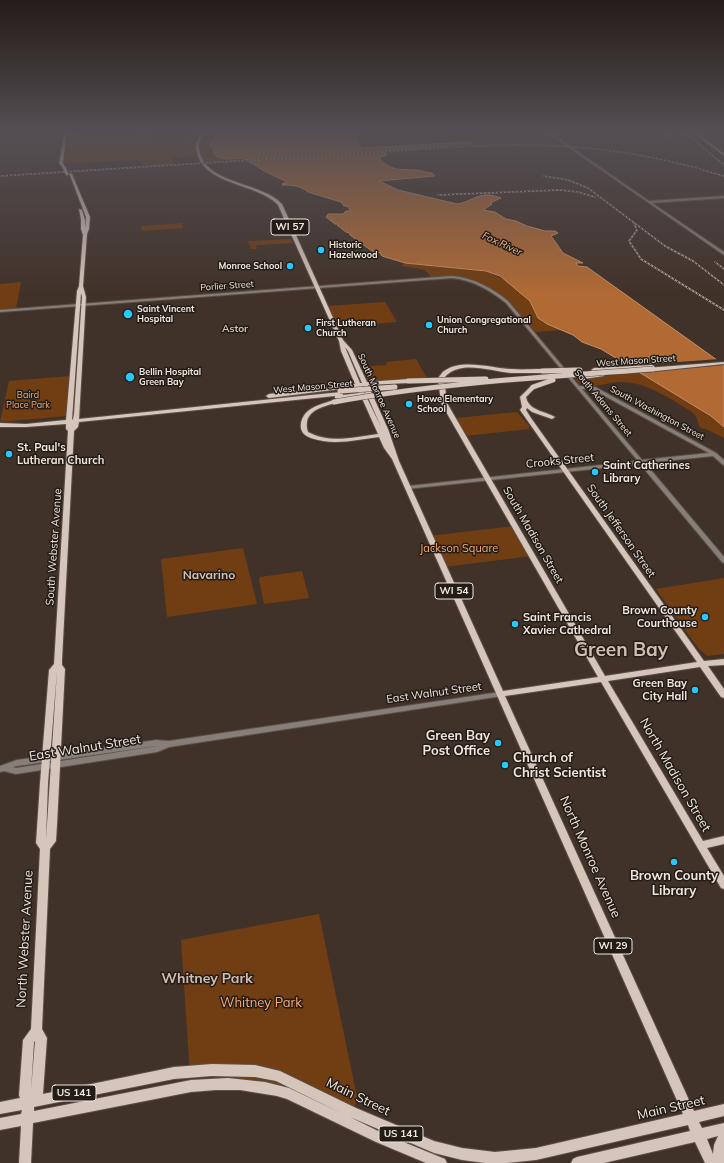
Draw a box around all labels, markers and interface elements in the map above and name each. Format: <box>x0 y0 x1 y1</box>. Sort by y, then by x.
road number: WI 57 <box>271 219 309 235</box>
water label: Fox River <box>480 230 524 258</box>
place label: Historic Hazelwood <box>329 240 378 261</box>
marker: Historic Hazelwood <box>316 245 326 255</box>
place label: Monroe School <box>218 261 282 271</box>
marker: Monroe School <box>285 261 295 271</box>
street label: Porlier Street <box>200 279 254 293</box>
place label: Saint Vincent Hospital <box>137 304 195 325</box>
marker: Saint Vincent Hospital <box>122 308 134 320</box>
place label: Union Congregational Church <box>437 315 531 336</box>
place label: First Lutheran Church <box>316 318 376 339</box>
marker: Union Congregational Church <box>424 320 434 330</box>
district label: Astor <box>222 323 248 335</box>
marker: First Lutheran Church <box>303 323 313 333</box>
street label: South Monroe Avenue <box>355 352 403 440</box>
street label: West Mason Street <box>596 353 676 369</box>
place label: Bellin Hospital Green Bay <box>139 367 201 388</box>
street label: South Adams Street <box>572 367 634 439</box>
marker: Bellin Hospital Green Bay <box>124 371 136 383</box>
street label: West Mason Street <box>273 378 353 396</box>
street label: South Washington Street <box>608 384 706 442</box>
park label: Baird Place Park <box>6 390 50 411</box>
place label: Howe Elementary School <box>417 394 493 415</box>
marker: Howe Elementary School <box>404 399 414 409</box>
place label: St. Paul's Lutheran Church <box>17 441 104 467</box>
marker: St. Paul's Lutheran Church <box>4 449 14 459</box>
street label: Crooks Street <box>525 451 595 471</box>
place label: Saint Catherines Library <box>603 459 690 485</box>
marker: Saint Catherines Library <box>590 467 600 477</box>
street label: South Jefferson Street <box>584 482 658 580</box>
street label: South Madison Street <box>500 484 566 586</box>
street label: South Webster Avenue <box>43 488 65 606</box>
park label: Jackson Square <box>420 542 498 556</box>
district label: Navarino <box>183 568 235 582</box>
road number: WI 54 <box>435 583 473 599</box>
place label: Brown County Courthouse <box>622 604 697 630</box>
place label: Saint Francis Xavier Cathedral <box>523 611 611 637</box>
marker: Brown County Courthouse <box>700 612 710 622</box>
marker: Saint Francis Xavier Cathedral <box>510 619 520 629</box>
district label: Green Bay <box>574 639 668 661</box>
place label: Green Bay City Hall <box>633 677 687 703</box>
street label: East Walnut Street <box>386 680 482 706</box>
marker: Green Bay City Hall <box>690 685 700 695</box>
street label: North Madison Street <box>636 715 714 835</box>
place label: Green Bay Post Office <box>423 728 490 759</box>
street label: East Walnut Street <box>28 731 142 765</box>
marker: Green Bay Post Office <box>493 738 503 748</box>
place label: Church of Christ Scientist <box>513 750 606 781</box>
marker: Church of Christ Scientist <box>500 760 510 770</box>
street label: North Monroe Avenue <box>556 794 624 920</box>
marker: Brown County Library <box>669 857 679 867</box>
place label: Brown County Library <box>630 868 718 899</box>
street label: North Webster Avenue <box>14 870 36 1008</box>
road number: WI 29 <box>594 938 632 954</box>
district label: Whitney Park <box>161 971 253 987</box>
park label: Whitney Park <box>220 995 302 1011</box>
street label: Main Street <box>324 1075 392 1119</box>
road number: US 141 <box>52 1085 96 1101</box>
street label: Main Street <box>636 1093 706 1123</box>
road number: US 141 <box>379 1126 423 1142</box>

